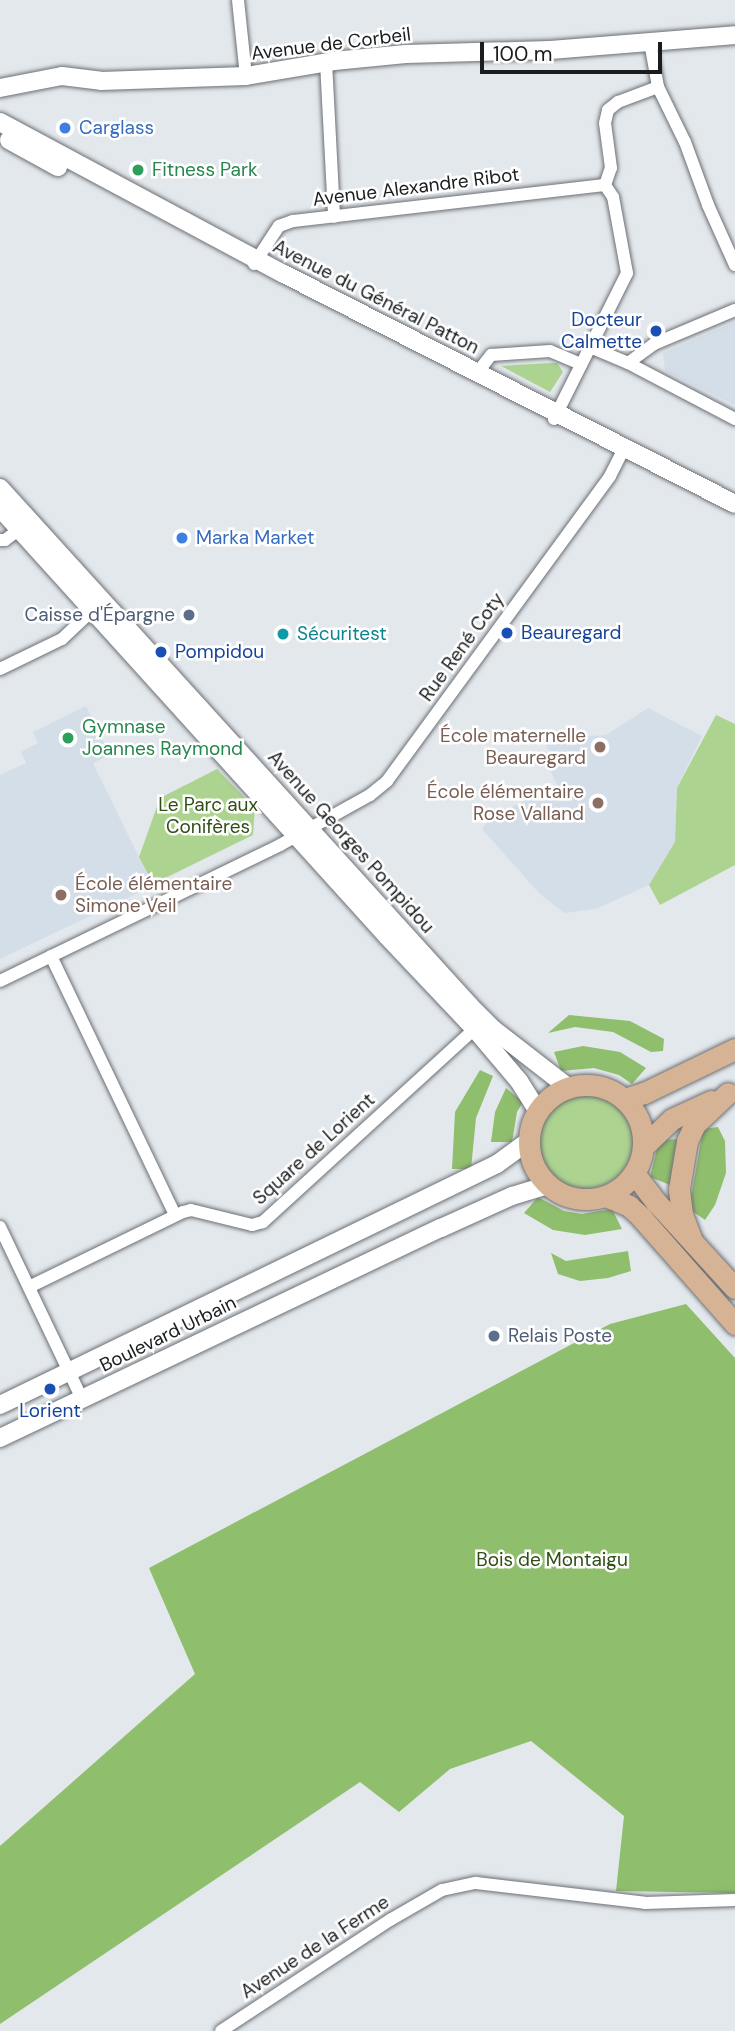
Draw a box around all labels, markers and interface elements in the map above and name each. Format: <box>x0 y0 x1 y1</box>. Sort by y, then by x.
street label: Avenue de Corbeil <box>250 23 412 65</box>
scale bar <box>483 28 665 72</box>
text: 100 m <box>493 40 553 68</box>
place label: Carglass <box>79 117 154 139</box>
marker: Carglass <box>57 120 73 136</box>
place label: Fitness Park <box>152 159 258 181</box>
marker: Fitness Park <box>130 162 146 178</box>
street label: Avenue Alexandre Ribot <box>311 163 521 211</box>
street label: Avenue du Général Patton <box>269 235 483 359</box>
place label: Docteur Calmette <box>561 309 642 353</box>
marker: Docteur Calmette <box>648 323 664 339</box>
place label: Marka Market <box>196 527 314 549</box>
marker: Marka Market <box>174 530 190 546</box>
street label: Rue René Coty <box>415 588 509 706</box>
place label: Caisse d'Épargne <box>25 604 175 626</box>
marker: Caisse d'Épargne <box>181 607 197 623</box>
place label: Beauregard <box>521 622 621 644</box>
place label: Sécuritest <box>297 623 387 645</box>
marker: Beauregard <box>499 625 515 641</box>
marker: Sécuritest <box>275 626 291 642</box>
place label: Pompidou <box>175 641 264 663</box>
marker: Pompidou <box>153 644 169 660</box>
place label: Gymnase Joannes Raymond <box>82 716 243 760</box>
place label: École maternelle Beauregard <box>440 725 586 769</box>
marker: Gymnase Joannes Raymond <box>60 730 76 746</box>
marker: École maternelle Beauregard <box>592 739 608 755</box>
street label: Avenue Georges Pompidou <box>263 746 439 938</box>
place label: École élémentaire Rose Valland <box>427 781 584 825</box>
park label: Le Parc aux Conifères <box>158 794 258 838</box>
marker: École élémentaire Rose Valland <box>590 795 606 811</box>
place label: École élémentaire Simone Veil <box>75 873 232 917</box>
marker: École élémentaire Simone Veil <box>53 887 69 903</box>
street label: Square de Lorient <box>248 1088 380 1210</box>
street label: Boulevard Urbain <box>96 1291 240 1377</box>
place label: Relais Poste <box>508 1325 612 1347</box>
marker: Relais Poste <box>486 1328 502 1344</box>
marker: Lorient <box>42 1381 58 1397</box>
place label: Lorient <box>19 1400 81 1422</box>
park label: Bois de Montaigu <box>476 1549 628 1571</box>
street label: Avenue de la Ferme <box>237 1891 393 2003</box>

